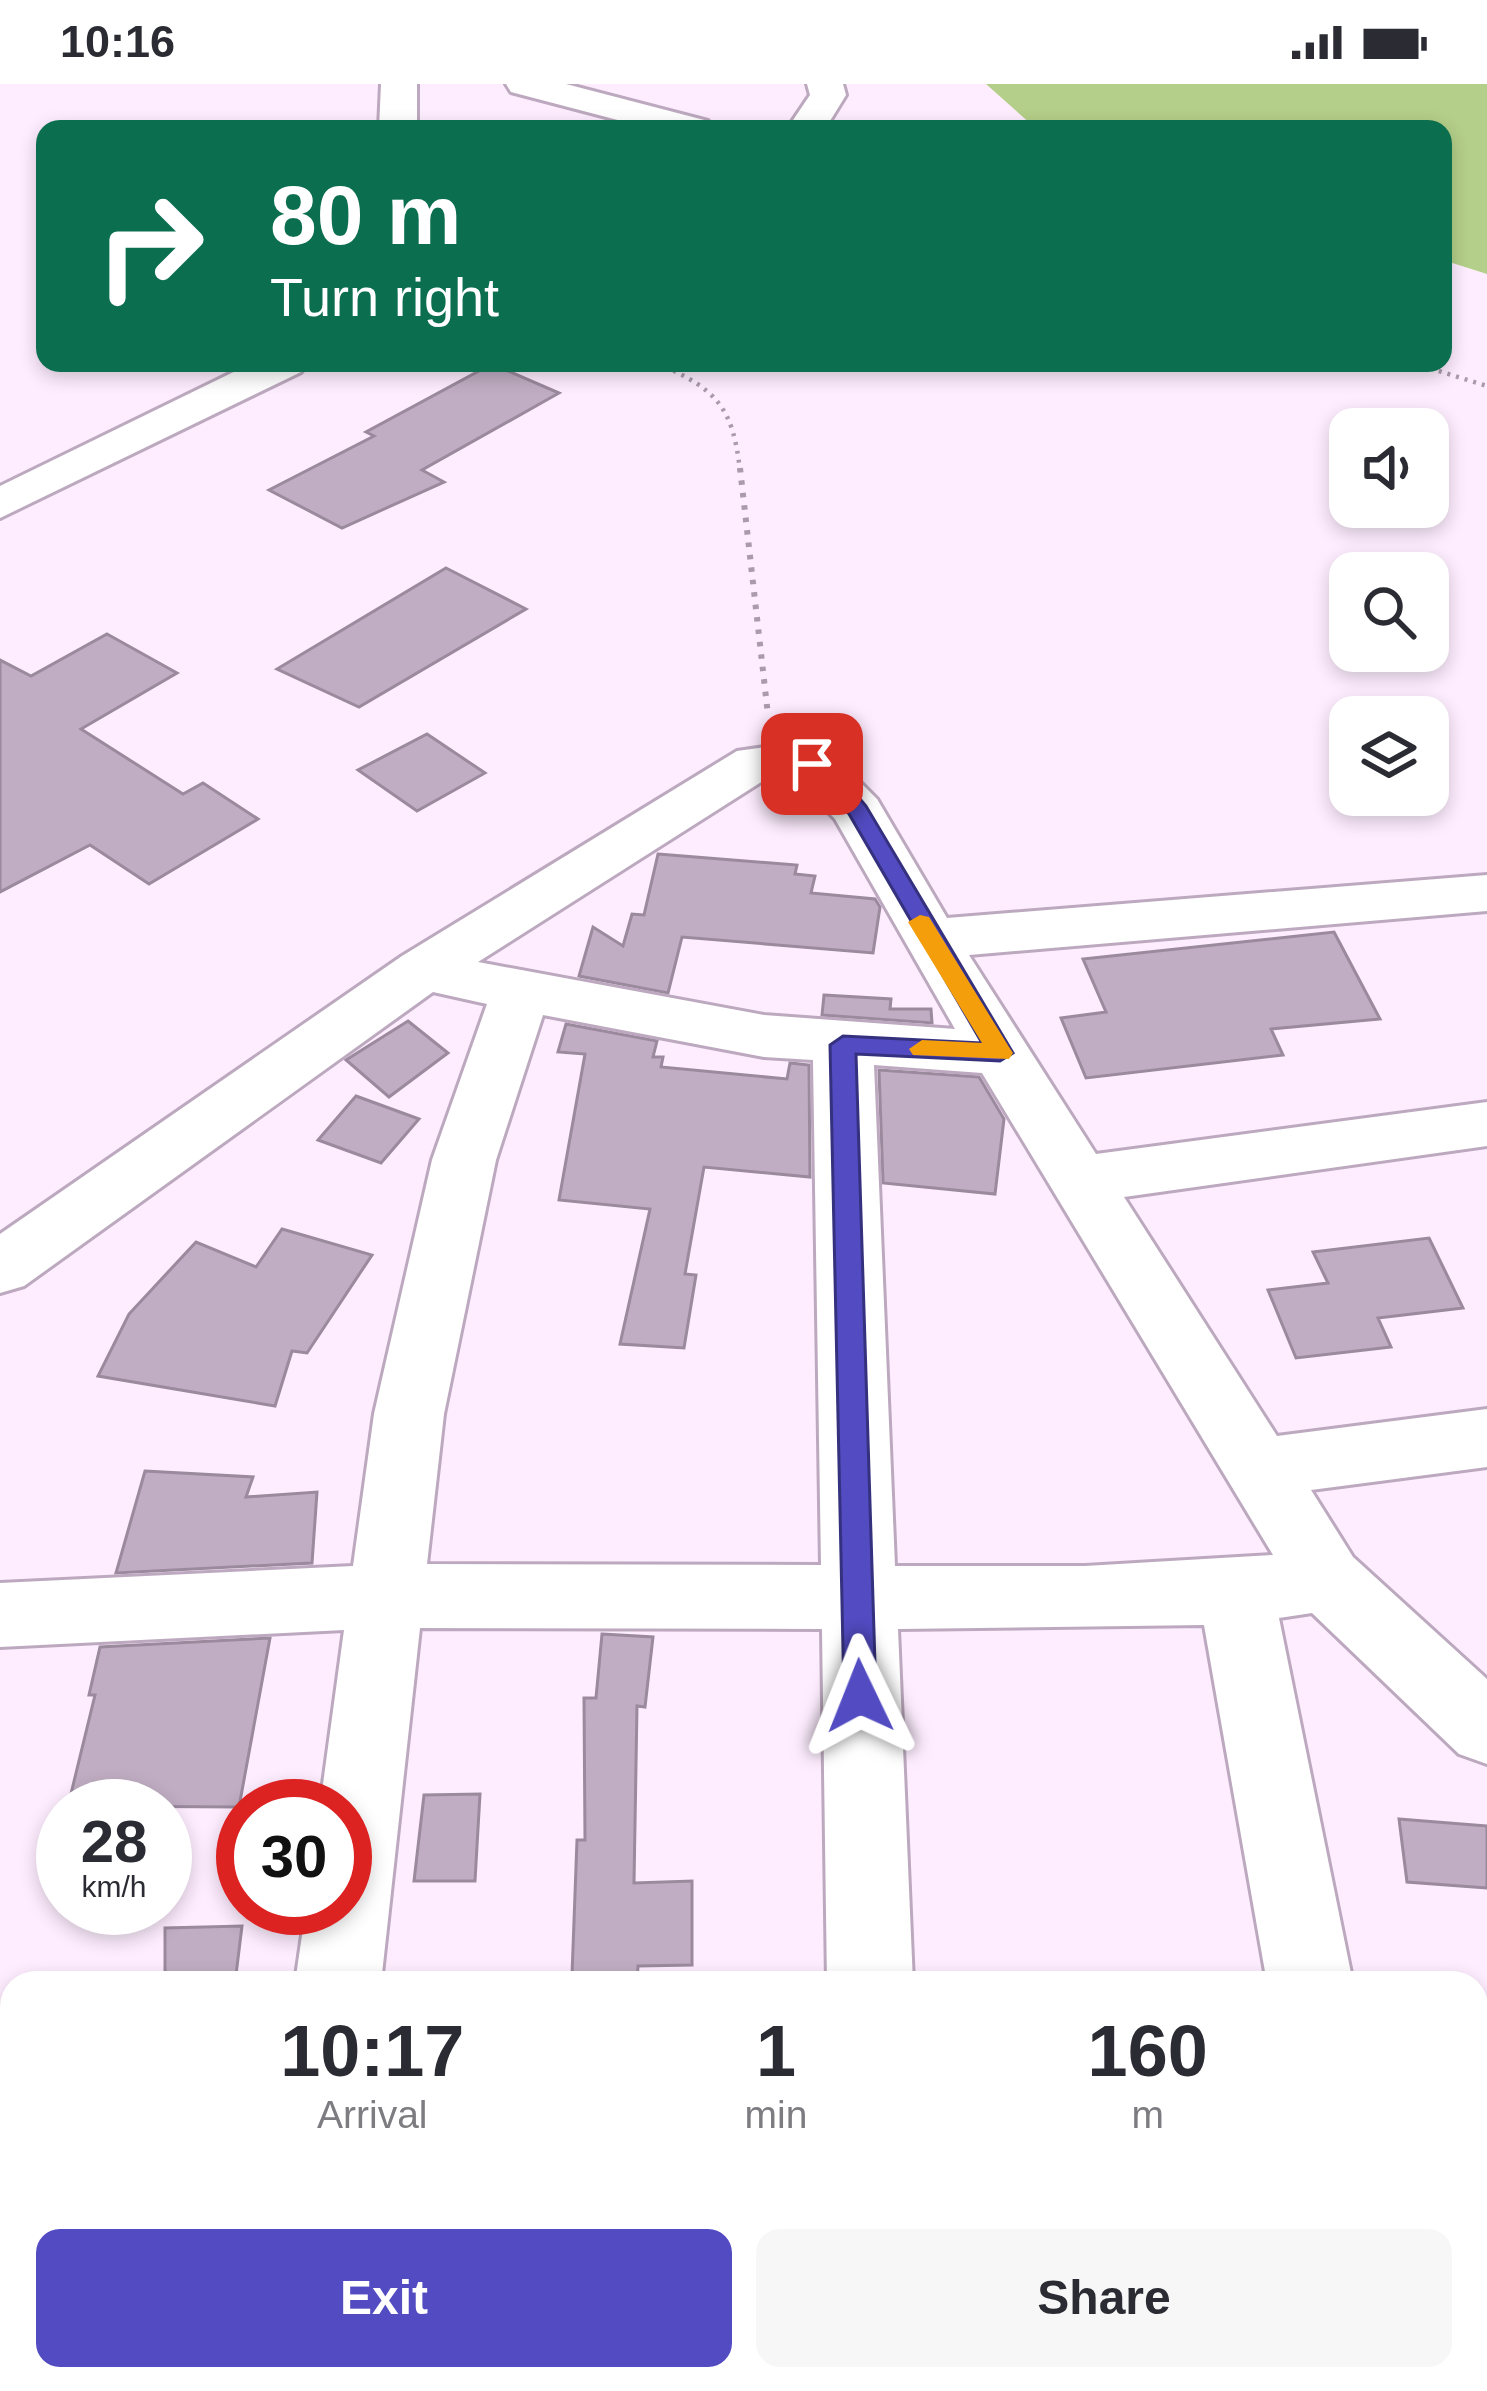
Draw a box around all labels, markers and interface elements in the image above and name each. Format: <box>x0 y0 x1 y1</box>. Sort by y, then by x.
text: 10:16 <box>60 16 175 67</box>
icon: right <box>72 168 228 324</box>
text: 80 m <box>270 168 461 262</box>
text: Turn right <box>270 267 499 327</box>
map controls <box>1329 408 1449 816</box>
button: sound <box>1329 408 1449 528</box>
button: search <box>1329 552 1449 672</box>
button: layers <box>1329 696 1449 816</box>
pin <box>761 713 863 815</box>
icon: arrive <box>779 731 845 797</box>
position arrow <box>797 1633 923 1759</box>
speed limit sign: 30 <box>216 1779 372 1935</box>
text: 28 <box>81 1808 147 1875</box>
text: km/h <box>81 1870 147 1903</box>
text: 10:17 <box>280 2011 464 2091</box>
text: 1 <box>756 2011 796 2091</box>
text: 160 <box>1088 2011 1208 2091</box>
text: Arrival <box>317 2093 428 2136</box>
text: min <box>745 2093 807 2136</box>
text: m <box>1131 2093 1164 2136</box>
button: Exit <box>36 2229 732 2367</box>
button: Share <box>756 2229 1452 2367</box>

